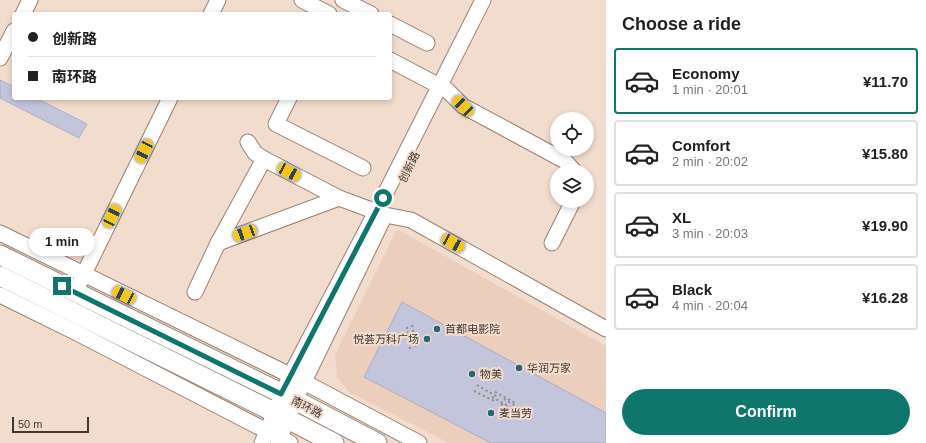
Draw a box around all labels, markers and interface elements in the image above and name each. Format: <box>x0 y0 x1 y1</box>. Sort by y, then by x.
text: Choose a ride <box>622 14 741 34</box>
text: 创新路 <box>52 30 97 47</box>
icon: car <box>624 63 660 99</box>
text: Economy <box>672 65 740 82</box>
text: 南环路 <box>52 68 97 85</box>
text: ¥11.70 <box>863 73 908 90</box>
text: 1 min · 20:01 <box>672 82 748 97</box>
car <box>450 93 476 119</box>
map controls <box>550 112 594 208</box>
button: locate <box>550 112 594 156</box>
icon: car <box>624 135 660 171</box>
text: Comfort <box>672 137 730 154</box>
car <box>133 138 155 164</box>
text: ¥15.80 <box>862 145 908 162</box>
street label: 创新路 <box>396 150 422 184</box>
text: 2 min · 20:02 <box>672 154 748 169</box>
car <box>276 161 302 183</box>
button: layers <box>550 164 594 208</box>
route start <box>374 189 392 207</box>
car <box>101 203 123 229</box>
icon: car <box>624 207 660 243</box>
text: XL <box>672 209 691 226</box>
text: ¥19.90 <box>862 217 908 234</box>
car <box>232 223 258 243</box>
text: 3 min · 20:03 <box>672 226 748 241</box>
callout: 1 min <box>29 228 95 256</box>
car <box>440 232 466 254</box>
text: 1 min <box>45 234 79 249</box>
route end <box>53 277 71 295</box>
icon: car <box>624 279 660 315</box>
text: Black <box>672 281 712 298</box>
car <box>111 284 137 306</box>
text: ¥16.28 <box>862 289 908 306</box>
text: 4 min · 20:04 <box>672 298 748 313</box>
place label: 首都电影院 <box>445 323 500 335</box>
marker: 首都电影院 <box>432 324 442 334</box>
place label: 悦荟万科广场 <box>353 333 419 345</box>
marker: 悦荟万科广场 <box>422 334 432 344</box>
place label: 华润万家 <box>527 362 571 374</box>
marker: 华润万家 <box>514 363 524 373</box>
place label: 物美 <box>480 368 502 380</box>
marker: 物美 <box>467 369 477 379</box>
button: Confirm <box>622 389 910 435</box>
street label: 南环路 <box>290 394 324 420</box>
place label: 麦当劳 <box>499 407 532 419</box>
marker: 麦当劳 <box>486 408 496 418</box>
scale bar <box>12 415 89 434</box>
text: 50 m <box>18 418 42 430</box>

